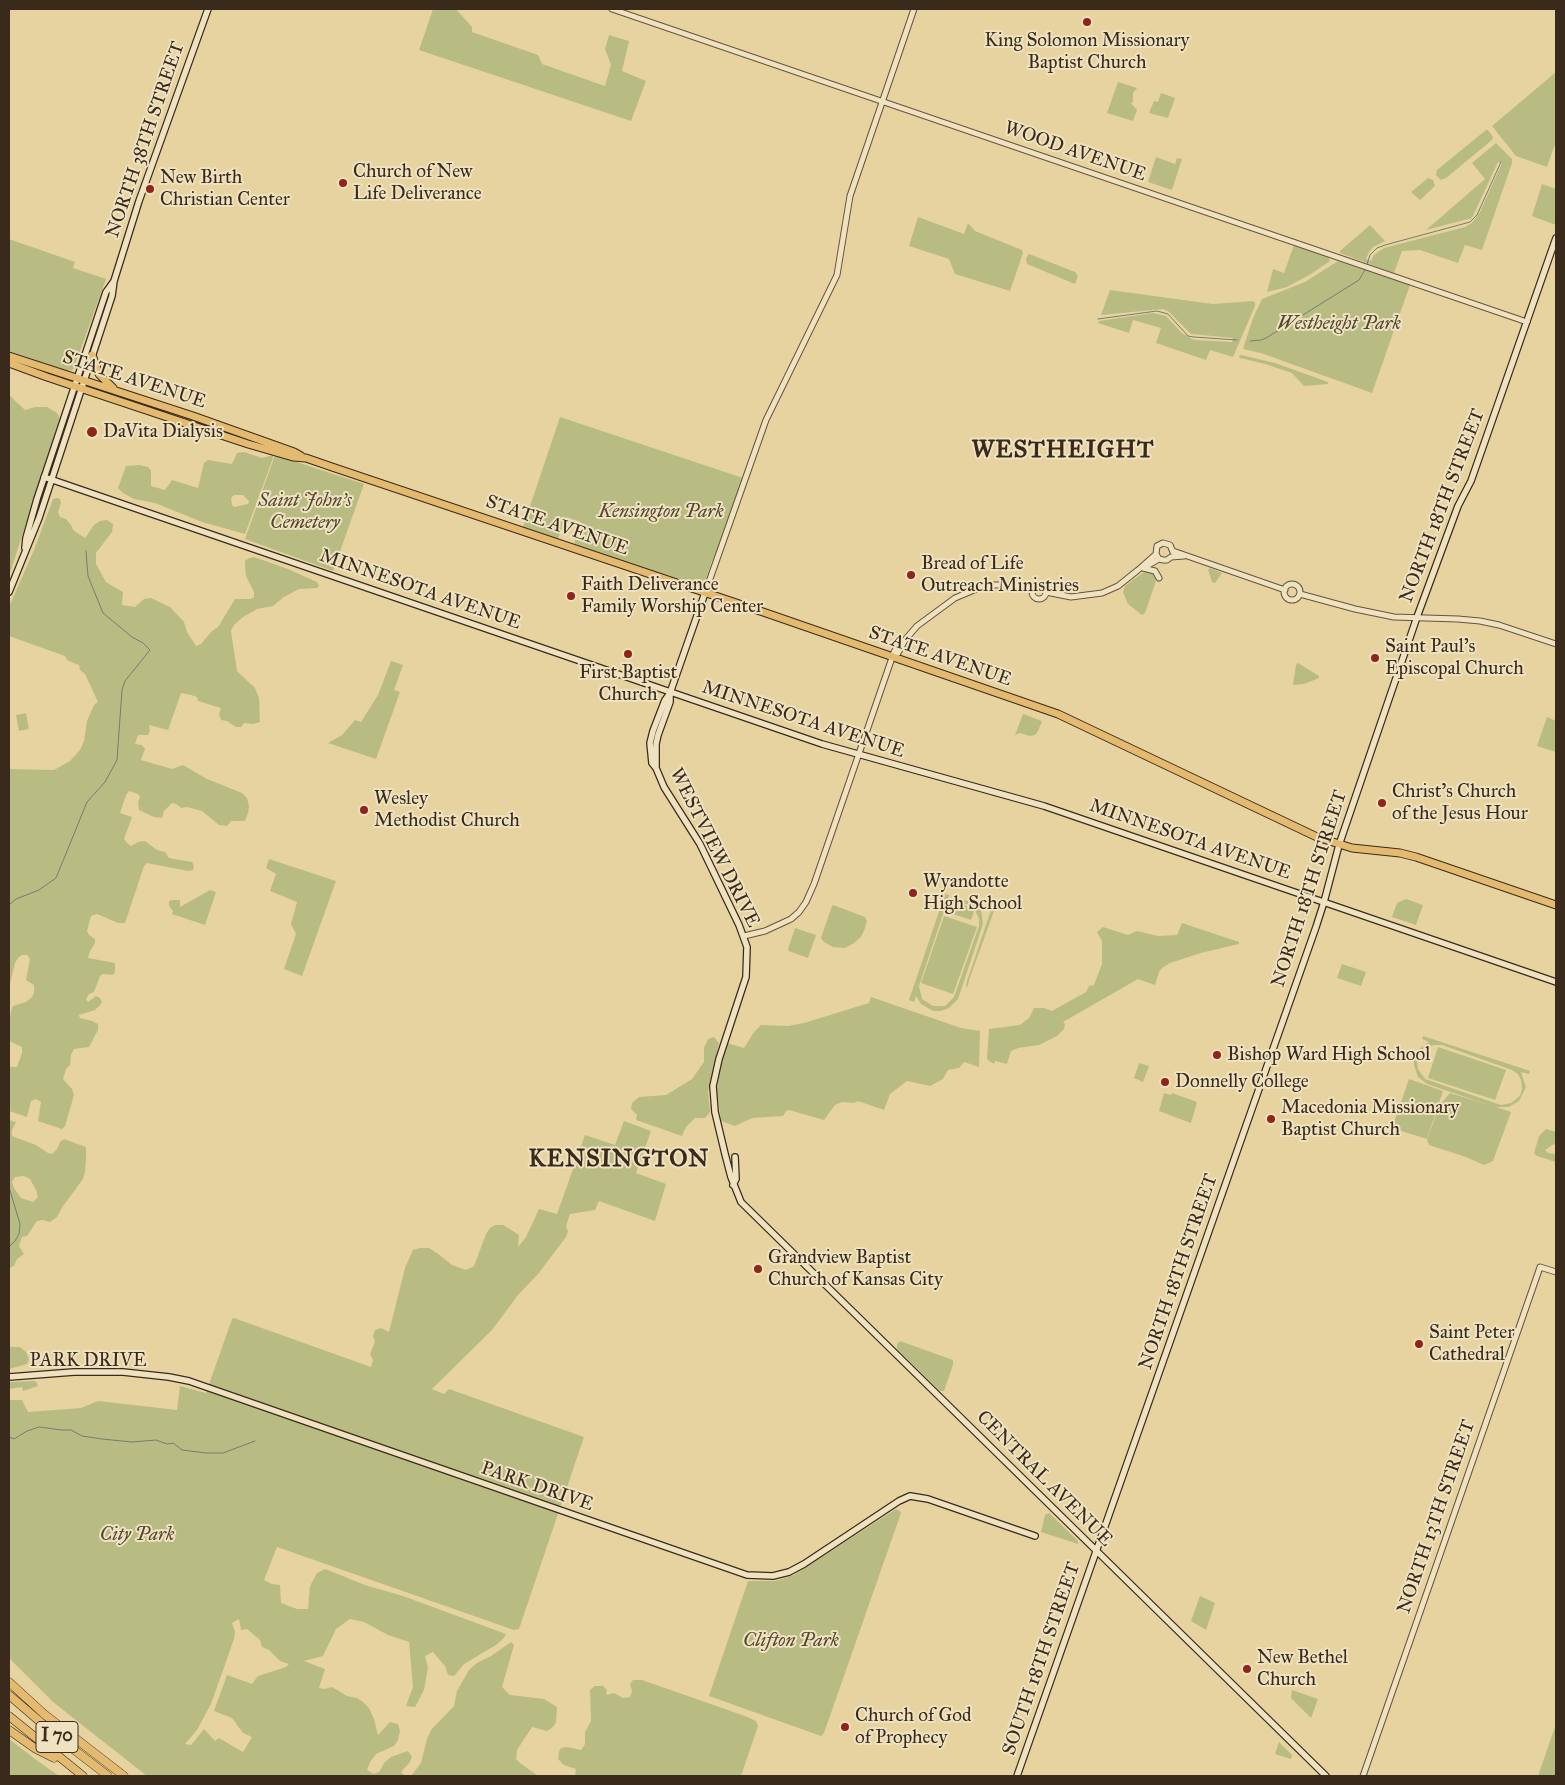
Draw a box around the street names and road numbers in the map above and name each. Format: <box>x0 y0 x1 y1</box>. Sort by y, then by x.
street label: NORTH 38TH STREET <box>102 39 190 241</box>
street label: WOOD AVENUE <box>1001 117 1149 187</box>
street label: STATE AVENUE <box>59 346 209 414</box>
street label: NORTH 18TH STREET <box>1396 406 1490 606</box>
street label: STATE AVENUE <box>483 491 631 561</box>
street label: MINNESOTA AVENUE <box>316 545 524 635</box>
street label: STATE AVENUE <box>866 622 1014 692</box>
street label: MINNESOTA AVENUE <box>699 676 907 764</box>
street label: WESTVIEW DRIVE <box>664 765 764 931</box>
street label: NORTH 18TH STREET <box>1267 788 1353 990</box>
street label: MINNESOTA AVENUE <box>1086 795 1294 885</box>
street label: NORTH 18TH STREET <box>1135 1171 1223 1373</box>
street label: PARK DRIVE <box>29 1350 147 1372</box>
street label: CENTRAL AVENUE <box>971 1406 1117 1552</box>
street label: NORTH 13TH STREET <box>1393 1417 1481 1617</box>
street label: PARK DRIVE <box>478 1457 596 1517</box>
street label: SOUTH 18TH STREET <box>998 1560 1086 1758</box>
road number: I 70 <box>36 1721 78 1752</box>

